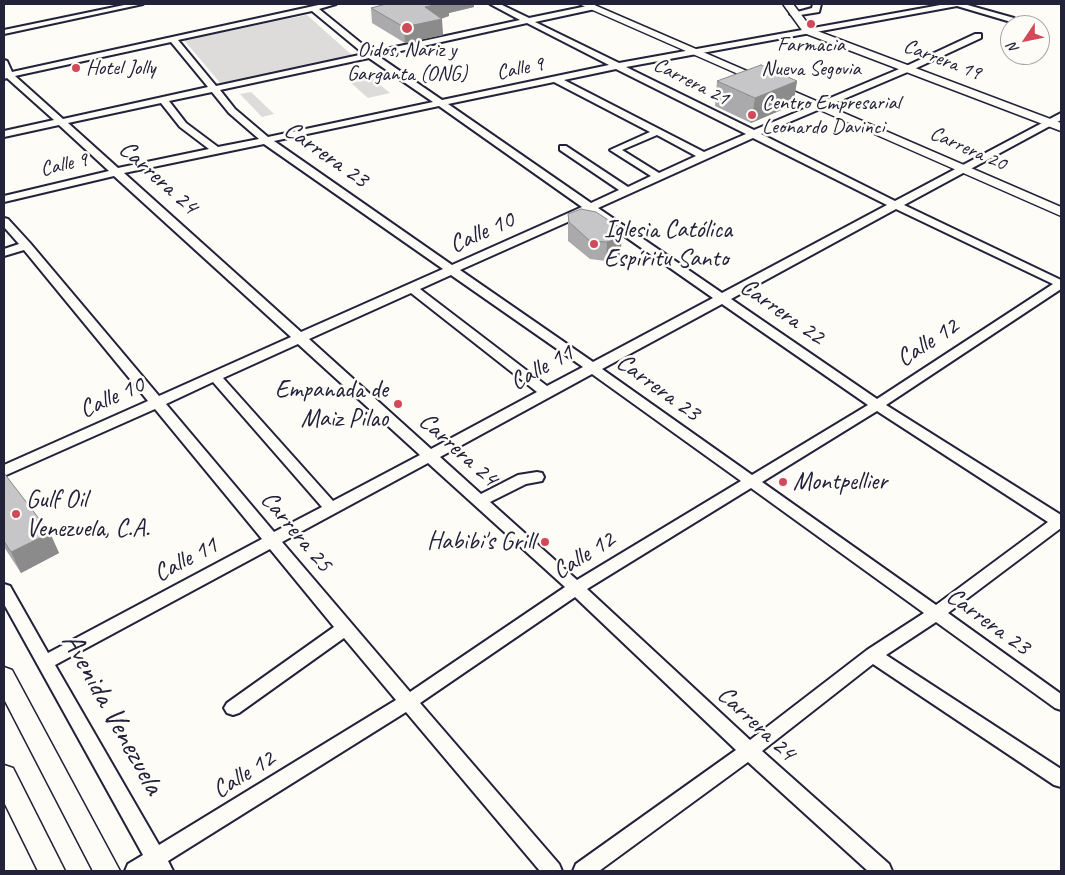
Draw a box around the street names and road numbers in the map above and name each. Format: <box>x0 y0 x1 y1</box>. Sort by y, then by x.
street label: Carrera 19 <box>900 34 984 86</box>
street label: Calle 9 <box>494 52 546 86</box>
street label: Carrera 21 <box>649 52 733 112</box>
street label: Carrera 23 <box>278 115 374 195</box>
street label: Carrera 20 <box>926 121 1010 177</box>
street label: Carrera 24 <box>112 135 204 221</box>
street label: Calle 9 <box>38 147 90 183</box>
street label: Calle 10 <box>445 205 519 261</box>
street label: Carrera 22 <box>734 272 830 352</box>
street label: Calle 12 <box>891 312 965 374</box>
street label: Calle 11 <box>505 338 579 398</box>
street label: Carrera 23 <box>610 347 706 429</box>
street label: Calle 10 <box>75 370 149 426</box>
street label: Carrera 24 <box>412 407 504 493</box>
street label: Carrera 25 <box>253 485 339 579</box>
street label: Calle 12 <box>547 525 621 587</box>
street label: Calle 11 <box>149 531 223 589</box>
street label: Carrera 23 <box>940 581 1036 663</box>
street label: Avenida Venezuela <box>53 627 171 801</box>
street label: Carrera 24 <box>710 680 802 768</box>
street label: Calle 12 <box>207 744 281 806</box>

